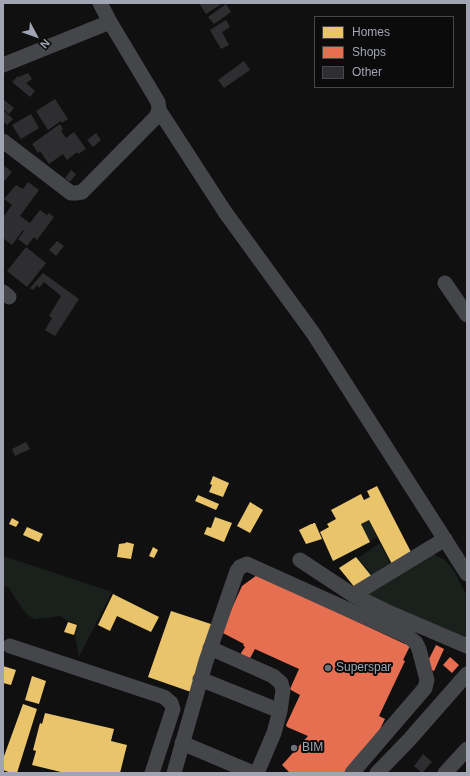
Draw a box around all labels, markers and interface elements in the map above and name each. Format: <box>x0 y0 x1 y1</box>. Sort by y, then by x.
north arrow <box>16 16 56 56</box>
legend <box>314 16 454 88</box>
text: Homes <box>352 25 390 39</box>
text: N <box>38 37 52 51</box>
text: Shops <box>352 45 386 59</box>
text: Other <box>352 65 382 79</box>
place label: Superspar <box>336 661 391 675</box>
marker: Superspar <box>323 663 333 673</box>
place label: BIM <box>302 741 323 755</box>
marker: BIM <box>289 743 299 753</box>

